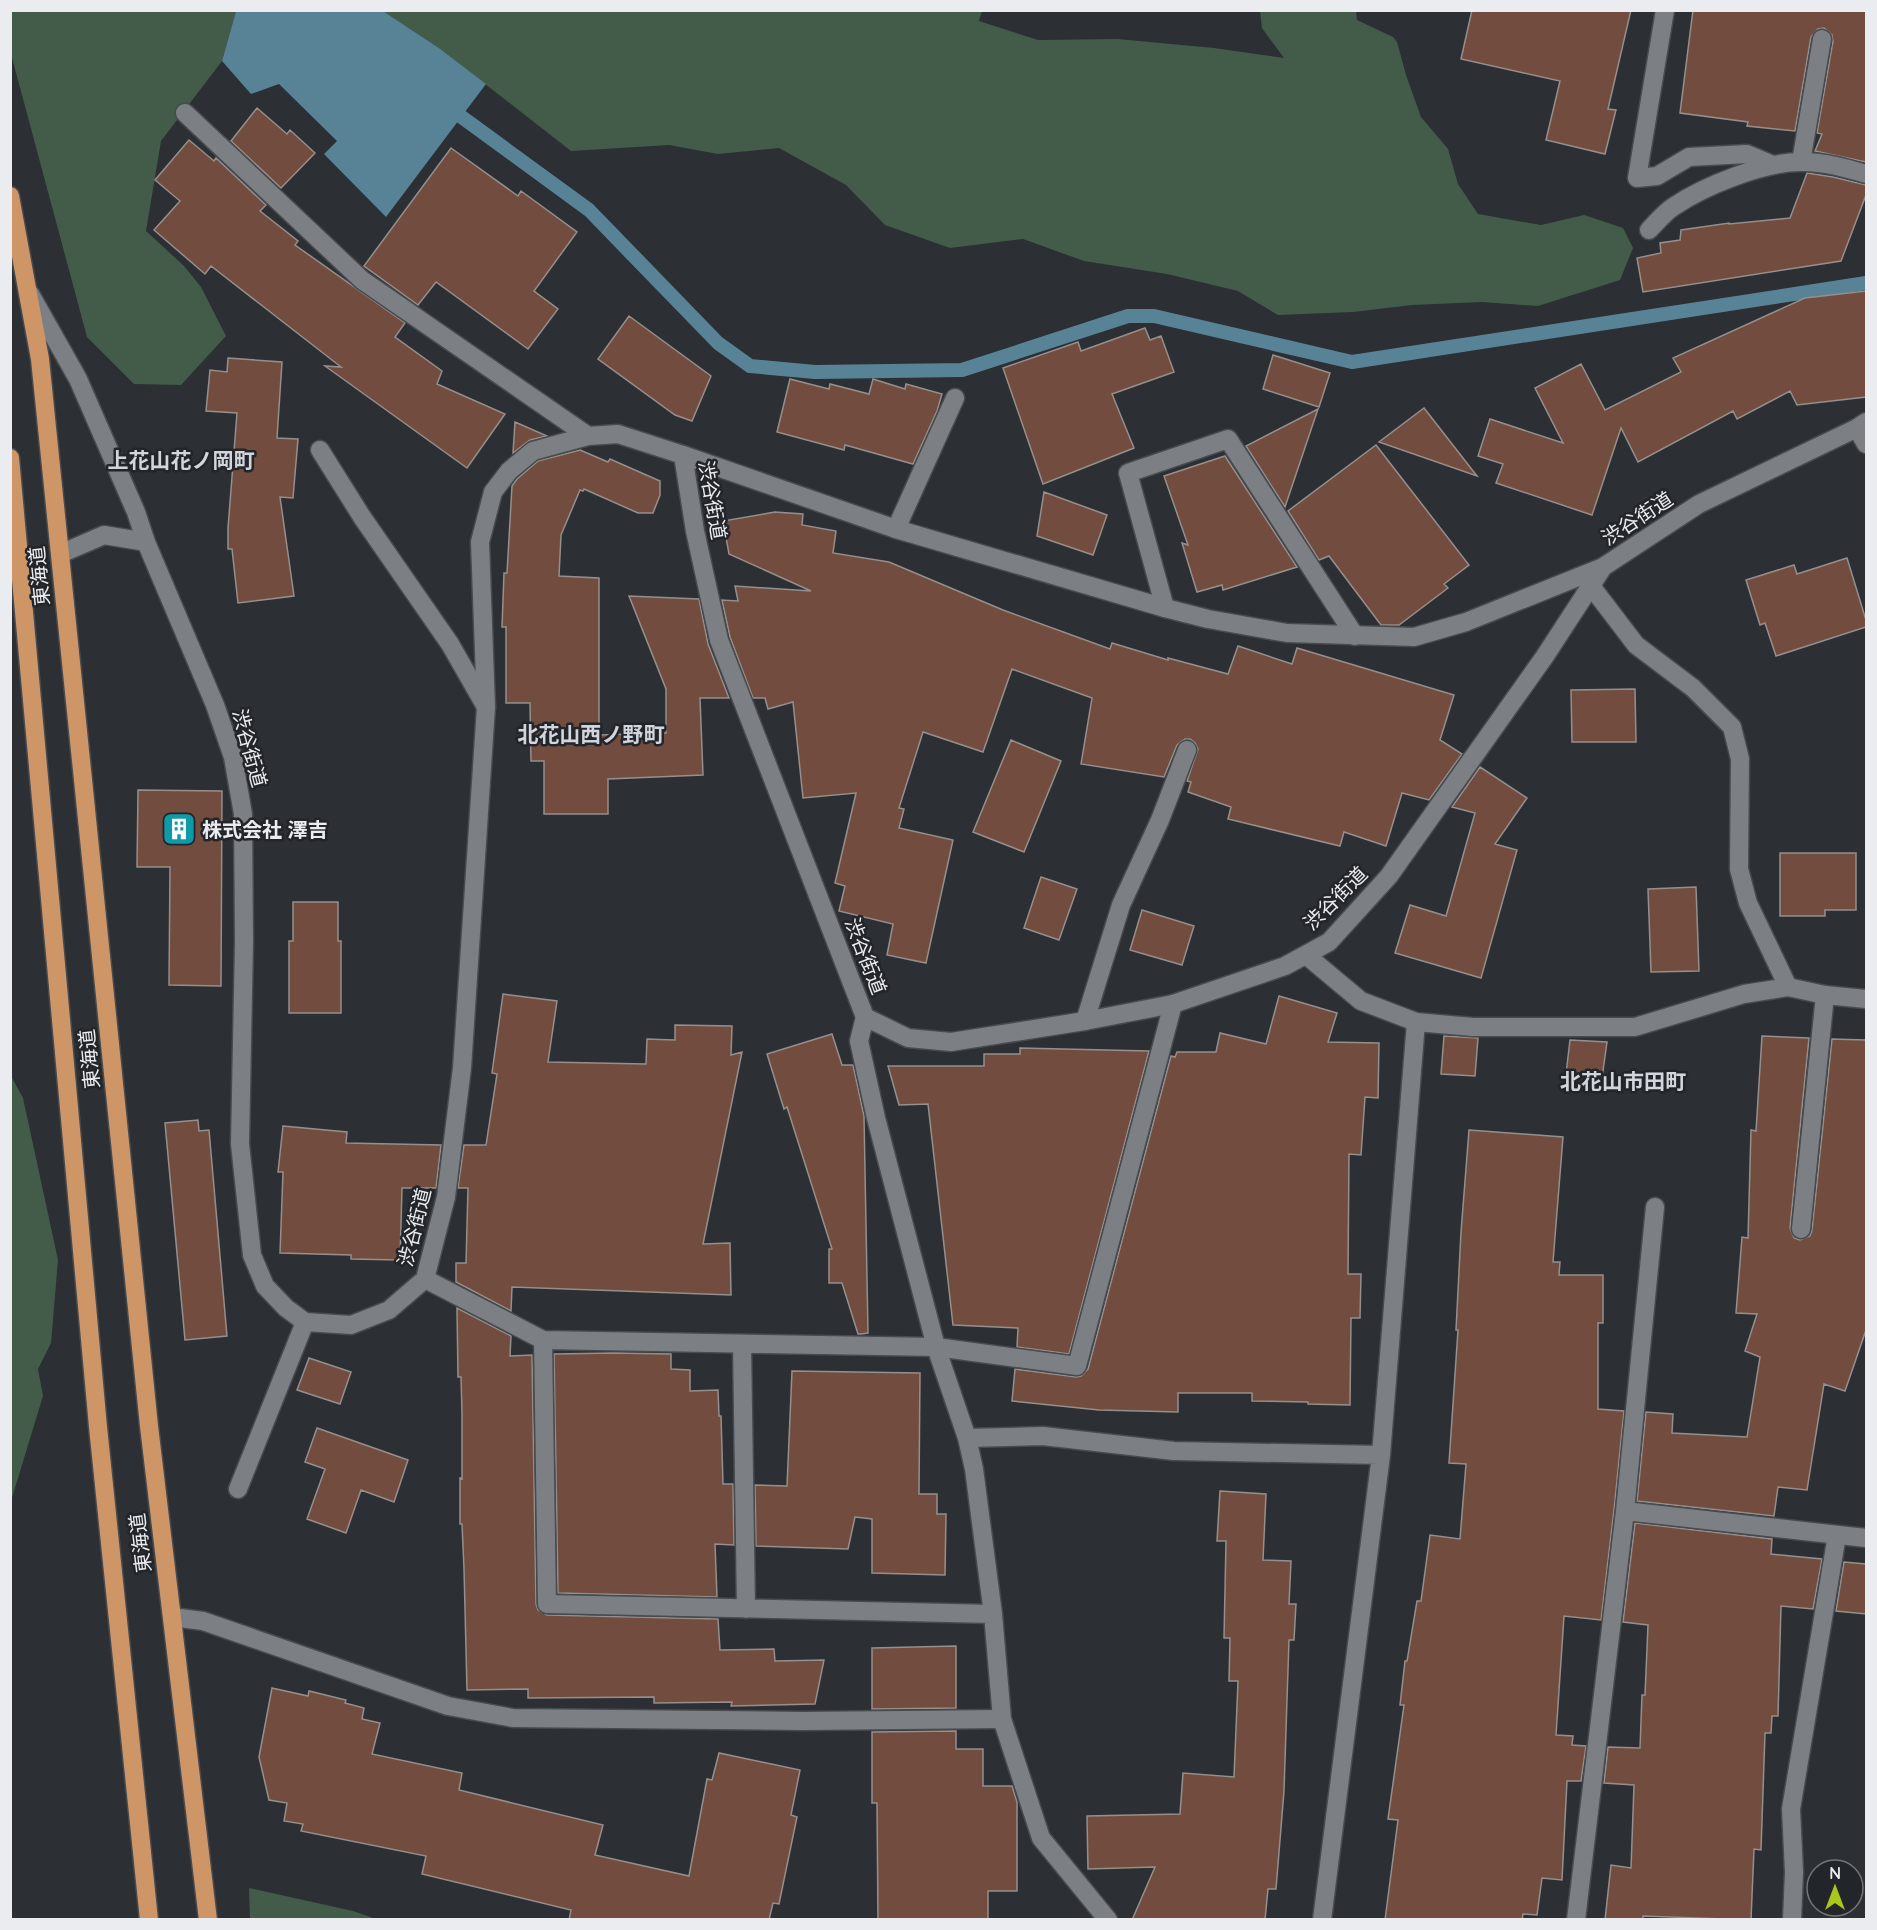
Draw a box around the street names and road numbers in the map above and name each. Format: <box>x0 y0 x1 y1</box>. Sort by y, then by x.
street label: 渋谷街道 <box>694 458 732 542</box>
street label: 渋谷街道 <box>1597 486 1677 550</box>
street label: 東海道 <box>23 545 55 607</box>
street label: 渋谷街道 <box>228 706 272 790</box>
street label: 渋谷街道 <box>1298 861 1372 935</box>
street label: 渋谷街道 <box>840 914 892 998</box>
street label: 東海道 <box>73 1028 105 1090</box>
street label: 渋谷街道 <box>392 1185 436 1269</box>
street label: 東海道 <box>124 1512 156 1574</box>

